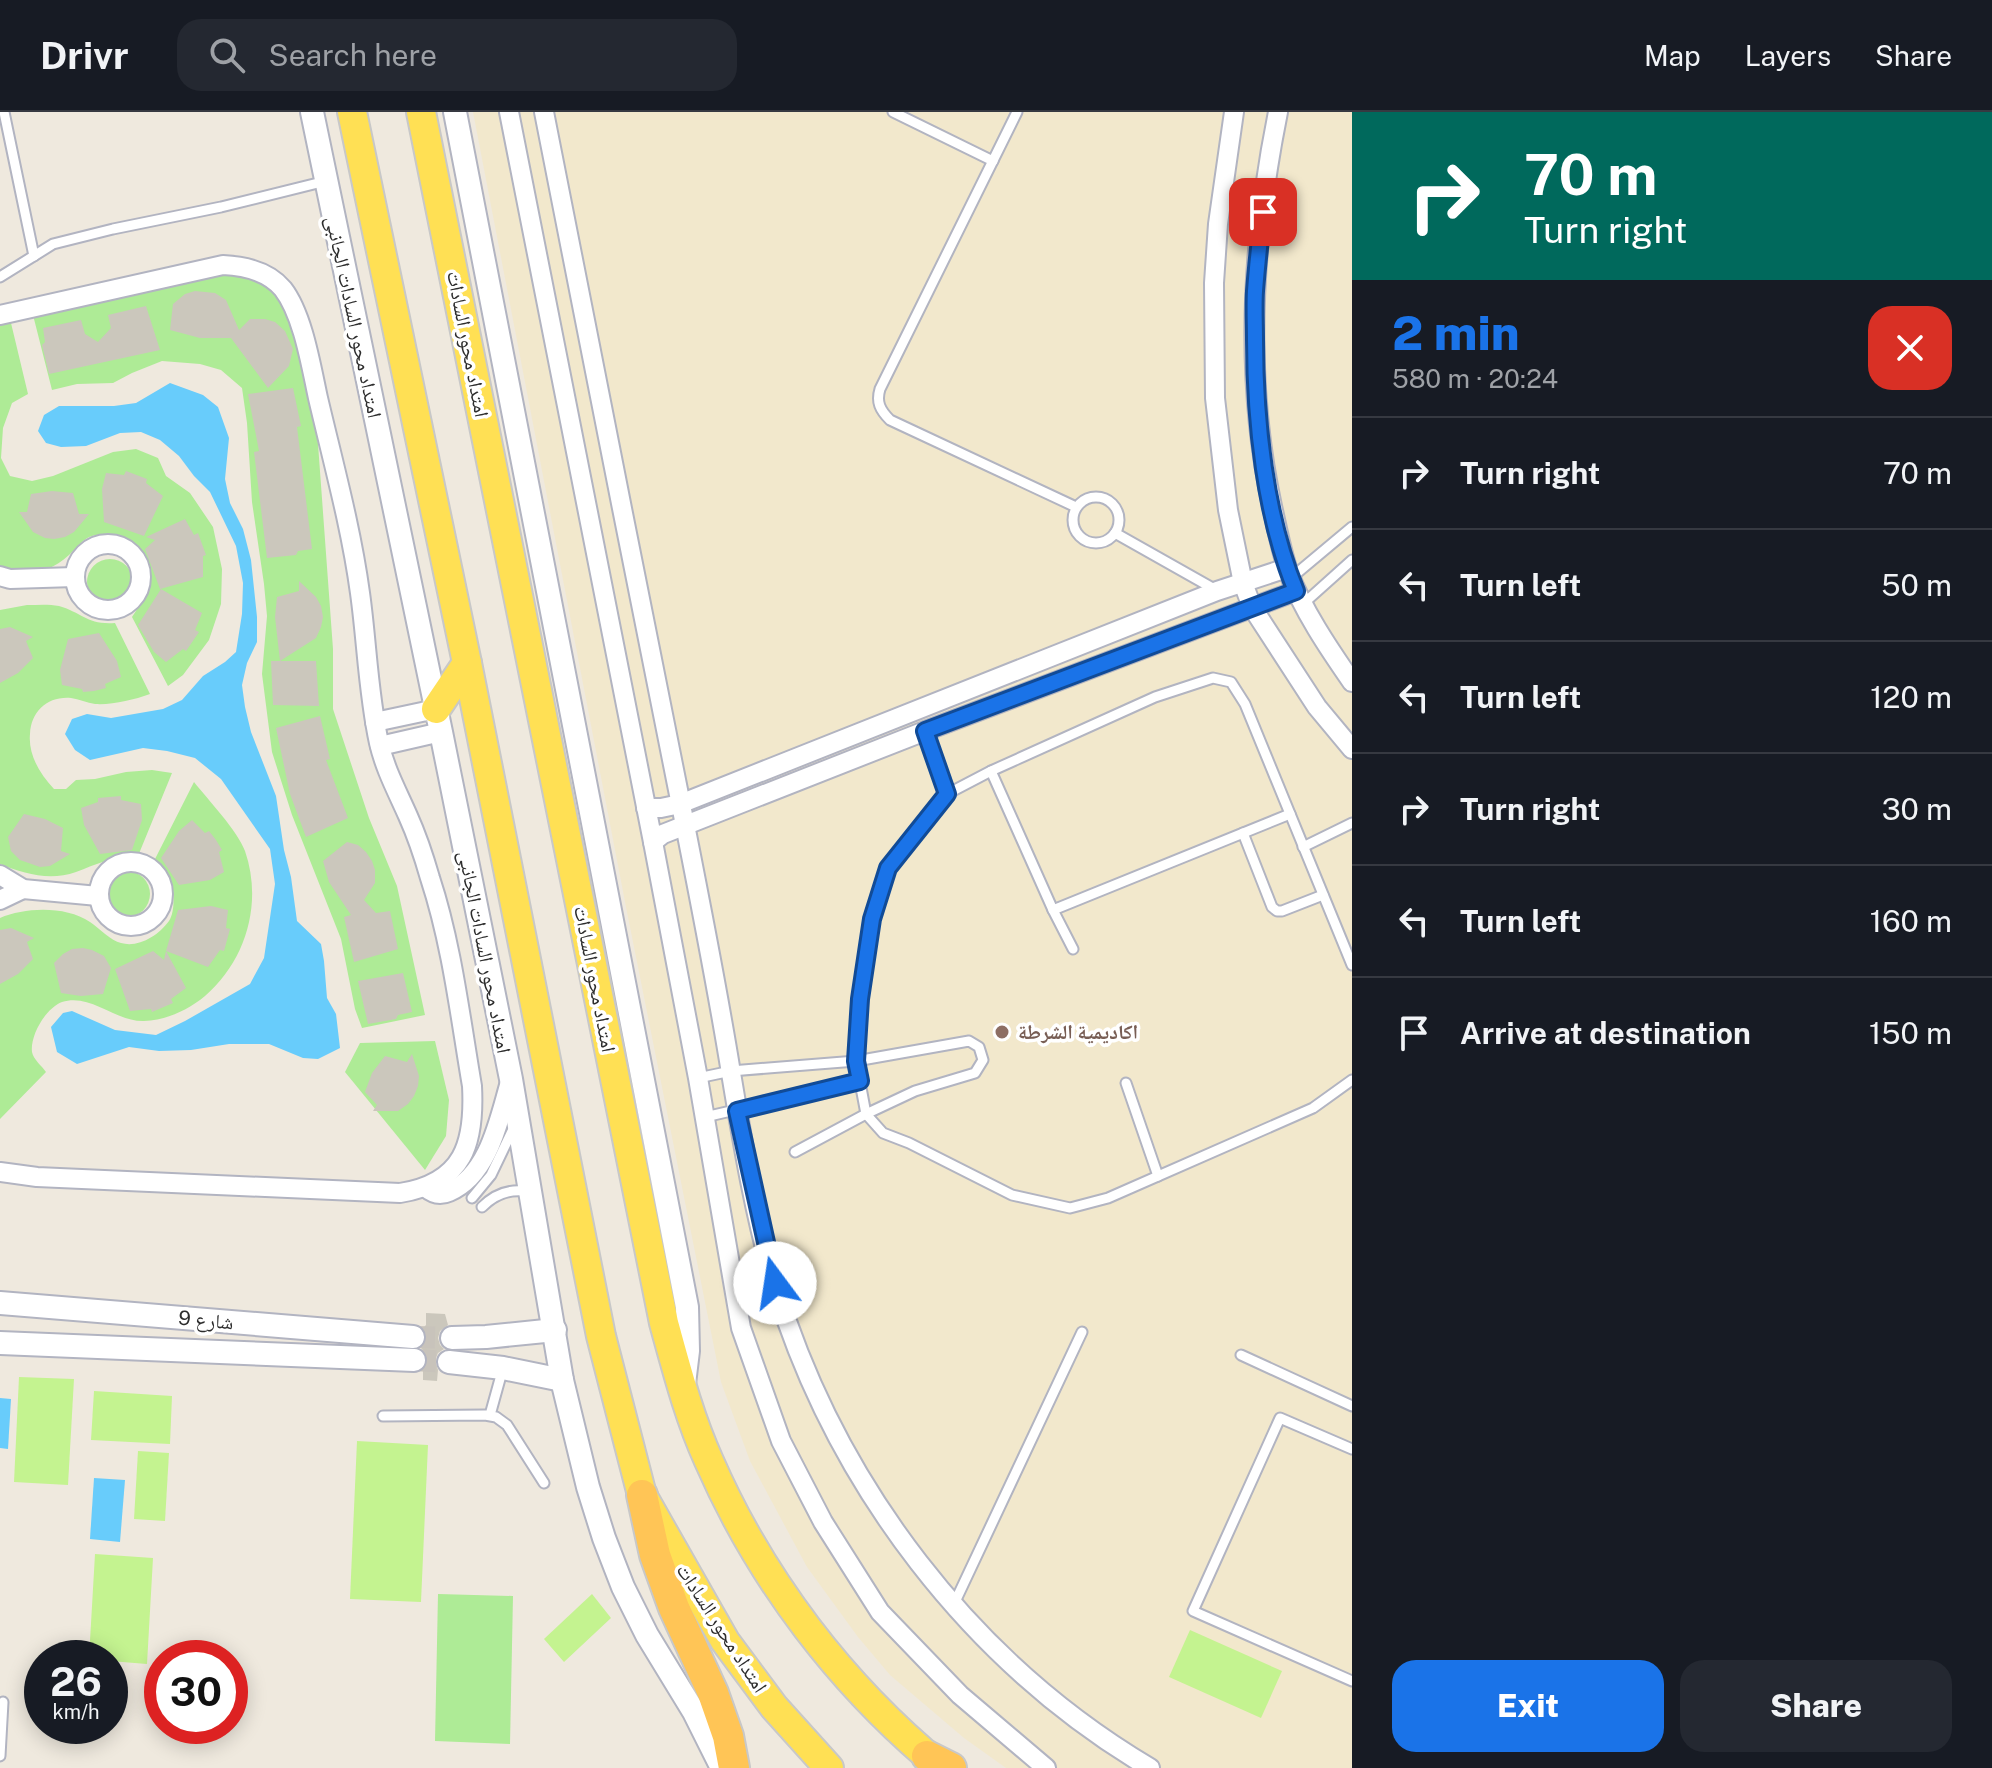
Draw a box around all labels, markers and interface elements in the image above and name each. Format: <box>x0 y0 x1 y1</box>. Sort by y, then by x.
search box <box>177 19 737 91</box>
text: Drivr <box>40 33 129 78</box>
icon: search <box>205 33 249 77</box>
text: Search here <box>269 37 437 73</box>
text: Map <box>1644 39 1701 72</box>
text: Layers <box>1745 39 1831 72</box>
text: Share <box>1875 39 1952 72</box>
text: 70 m <box>1524 142 1657 208</box>
icon: right <box>1392 144 1496 248</box>
pin <box>1229 178 1297 246</box>
icon: arrive <box>1241 190 1285 234</box>
text: Turn right <box>1524 209 1687 251</box>
street label: امتداد محور السادات الجانبى <box>321 214 387 420</box>
street label: امتداد محور السادات <box>442 269 494 419</box>
text: 2 min <box>1392 304 1520 361</box>
button: close <box>1868 306 1952 390</box>
text: 580 m · 20:24 <box>1392 363 1558 394</box>
icon: right <box>1392 451 1436 495</box>
text: Turn right <box>1460 455 1600 491</box>
text: 70 m <box>1883 455 1952 491</box>
icon: left <box>1392 563 1436 607</box>
text: Turn left <box>1460 567 1581 603</box>
text: 50 m <box>1881 567 1952 603</box>
icon: left <box>1392 675 1436 719</box>
text: Turn left <box>1460 679 1581 715</box>
text: 120 m <box>1870 679 1952 715</box>
icon: right <box>1392 787 1436 831</box>
text: Turn right <box>1460 791 1600 827</box>
text: 30 m <box>1882 791 1952 827</box>
street label: امتداد محور السادات الجانبى <box>454 849 516 1055</box>
icon: left <box>1392 899 1436 943</box>
text: Turn left <box>1460 903 1581 939</box>
text: 160 m <box>1870 903 1952 939</box>
street label: امتداد محور السادات <box>569 904 621 1054</box>
icon: arrive <box>1392 1011 1436 1055</box>
text: Arrive at destination <box>1460 1015 1751 1051</box>
text: 150 m <box>1869 1015 1952 1051</box>
place label: اكاديمية الشرطة <box>1018 1020 1138 1044</box>
marker: اكاديمية الشرطة <box>993 1023 1011 1041</box>
position arrow <box>733 1241 817 1325</box>
street label: شارع 9 <box>177 1306 235 1335</box>
street label: امتداد محور السادات <box>671 1559 773 1697</box>
speed limit sign: 30 <box>144 1640 248 1744</box>
text: 26 <box>50 1658 102 1705</box>
button: Exit <box>1392 1660 1664 1752</box>
button: Share <box>1680 1660 1952 1752</box>
text: km/h <box>52 1700 100 1724</box>

